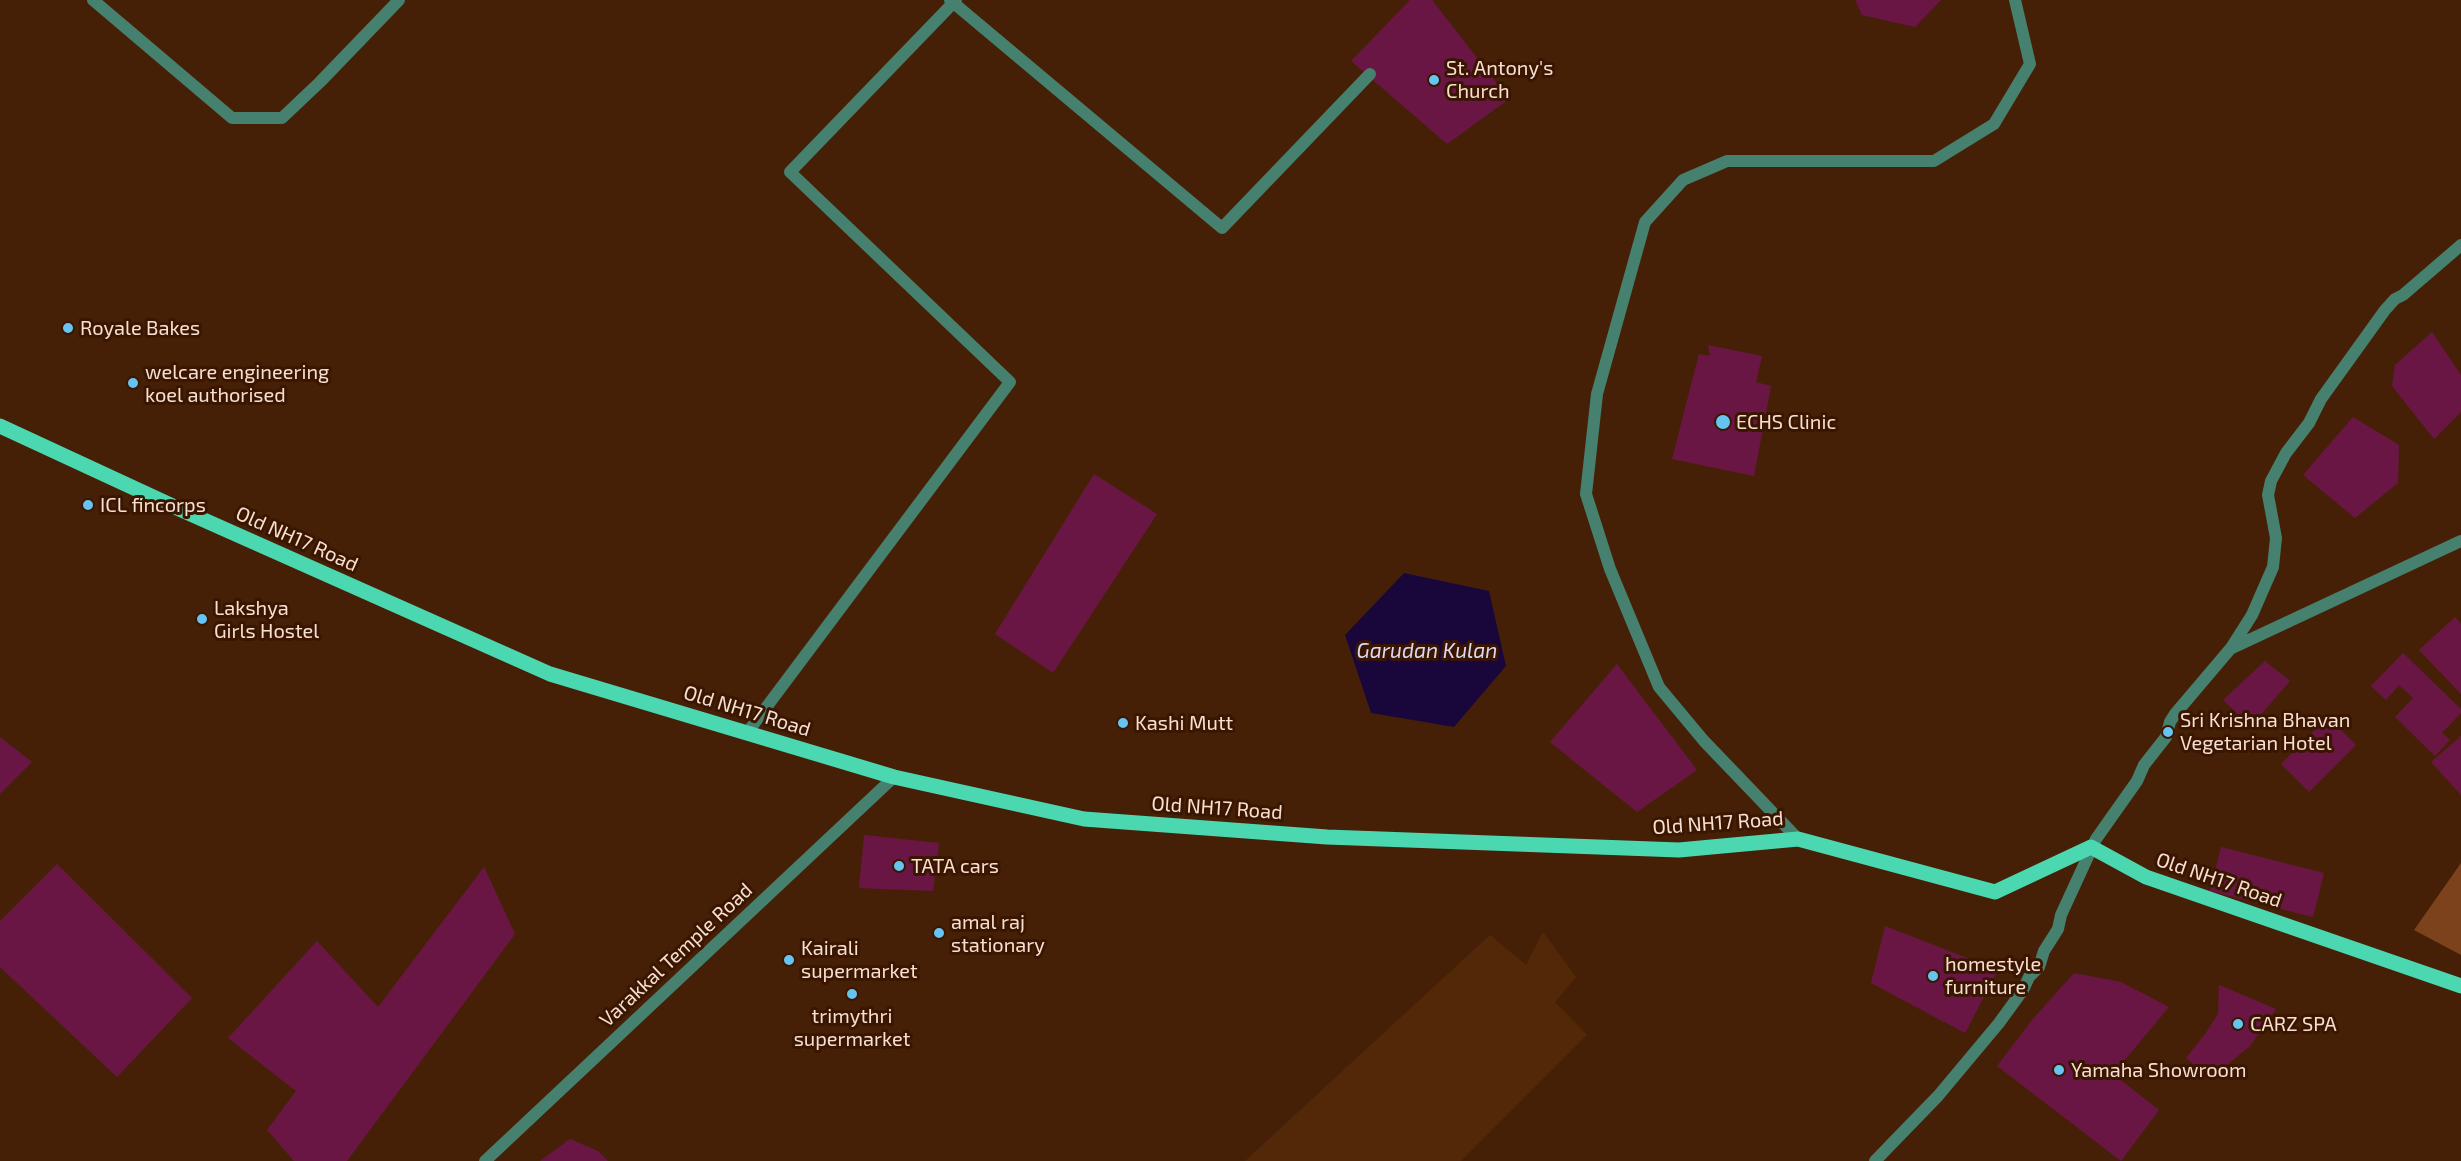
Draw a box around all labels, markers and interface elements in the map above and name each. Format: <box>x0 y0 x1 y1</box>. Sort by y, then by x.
place label: St. Antony's Church <box>1446 56 1553 103</box>
marker: St. Antony's Church <box>1427 73 1441 87</box>
place label: Royale Bakes <box>80 316 200 340</box>
marker: Royale Bakes <box>61 321 75 335</box>
place label: welcare engineering koel authorised <box>145 360 329 407</box>
marker: welcare engineering koel authorised <box>126 376 140 390</box>
place label: ECHS Clinic <box>1736 410 1836 434</box>
marker: ECHS Clinic <box>1714 413 1732 431</box>
place label: ICL fincorps <box>100 493 206 517</box>
marker: ICL fincorps <box>81 498 95 512</box>
street label: Old NH17 Road <box>232 501 362 577</box>
place label: Lakshya Girls Hostel <box>214 596 319 643</box>
marker: Lakshya Girls Hostel <box>195 612 209 626</box>
water label: Garudan Kulan <box>1357 638 1497 664</box>
street label: Old NH17 Road <box>681 680 813 742</box>
place label: Sri Krishna Bhavan Vegetarian Hotel <box>2180 708 2350 755</box>
place label: Kashi Mutt <box>1135 711 1233 735</box>
marker: Kashi Mutt <box>1116 716 1130 730</box>
marker: Sri Krishna Bhavan Vegetarian Hotel <box>2161 725 2175 739</box>
street label: Old NH17 Road <box>1151 791 1283 825</box>
street label: Old NH17 Road <box>1652 806 1784 840</box>
street label: Old NH17 Road <box>2153 847 2285 913</box>
place label: TATA cars <box>911 854 999 878</box>
marker: TATA cars <box>892 859 906 873</box>
street label: Varakkal Temple Road <box>595 878 757 1032</box>
place label: amal raj stationary <box>951 910 1045 957</box>
marker: amal raj stationary <box>932 926 946 940</box>
place label: Kairali supermarket <box>801 936 918 983</box>
place label: homestyle furniture <box>1945 952 2041 999</box>
marker: Kairali supermarket <box>782 953 796 967</box>
marker: homestyle furniture <box>1926 969 1940 983</box>
marker: trimythri supermarket <box>845 987 859 1001</box>
place label: trimythri supermarket <box>794 1004 910 1051</box>
place label: CARZ SPA <box>2250 1012 2337 1036</box>
marker: CARZ SPA <box>2231 1017 2245 1031</box>
place label: Yamaha Showroom <box>2071 1058 2246 1082</box>
marker: Yamaha Showroom <box>2052 1063 2066 1077</box>

